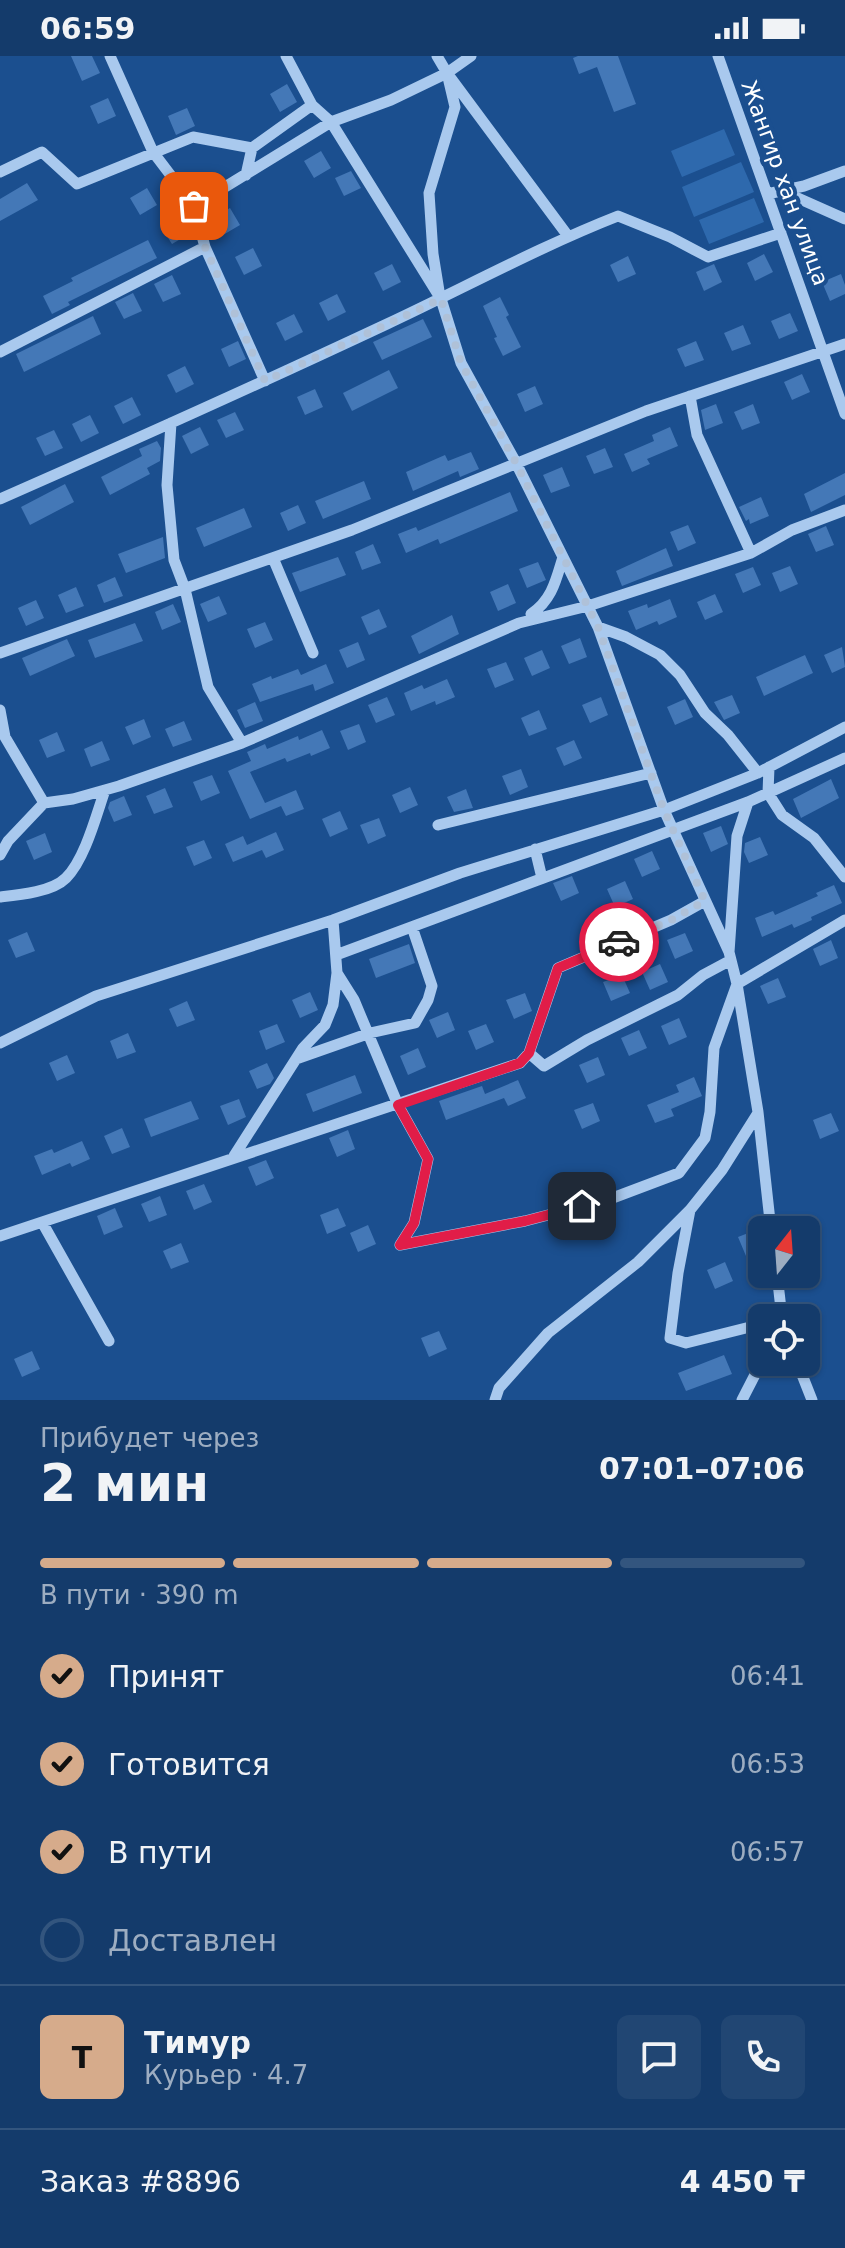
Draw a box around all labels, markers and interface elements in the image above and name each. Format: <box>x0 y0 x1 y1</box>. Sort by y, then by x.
text: 06:59 <box>40 11 136 46</box>
street label: Жангир хан улица <box>736 77 834 289</box>
pin <box>160 172 228 240</box>
icon: bag <box>172 184 216 228</box>
courier <box>579 902 659 982</box>
icon: car <box>597 920 641 964</box>
pin <box>548 1172 616 1240</box>
icon: home <box>560 1184 604 1228</box>
north arrow <box>748 1216 820 1288</box>
map controls <box>748 1216 820 1376</box>
button: locate <box>748 1304 820 1376</box>
text: Прибудет через <box>40 1423 259 1453</box>
text: 07:01–07:06 <box>599 1451 805 1486</box>
text: 2 мин <box>40 1453 209 1513</box>
text: В пути · 390 m <box>40 1580 239 1610</box>
icon: check <box>40 1654 84 1698</box>
text: Принят <box>108 1659 224 1694</box>
text: 06:41 <box>730 1661 805 1691</box>
icon: check <box>40 1742 84 1786</box>
text: Готовится <box>108 1747 270 1782</box>
text: 06:53 <box>730 1749 805 1779</box>
icon: check <box>40 1830 84 1874</box>
text: В пути <box>108 1835 212 1870</box>
text: 06:57 <box>730 1837 805 1867</box>
text: Доставлен <box>108 1923 277 1958</box>
button: chat <box>617 2015 701 2099</box>
button: phone <box>721 2015 805 2099</box>
text: Тимур <box>144 2025 251 2060</box>
text: Т <box>72 2040 92 2075</box>
text: Курьер · 4.7 <box>144 2060 308 2090</box>
text: Заказ #8896 <box>40 2164 241 2199</box>
text: 4 450 ₸ <box>680 2164 805 2199</box>

